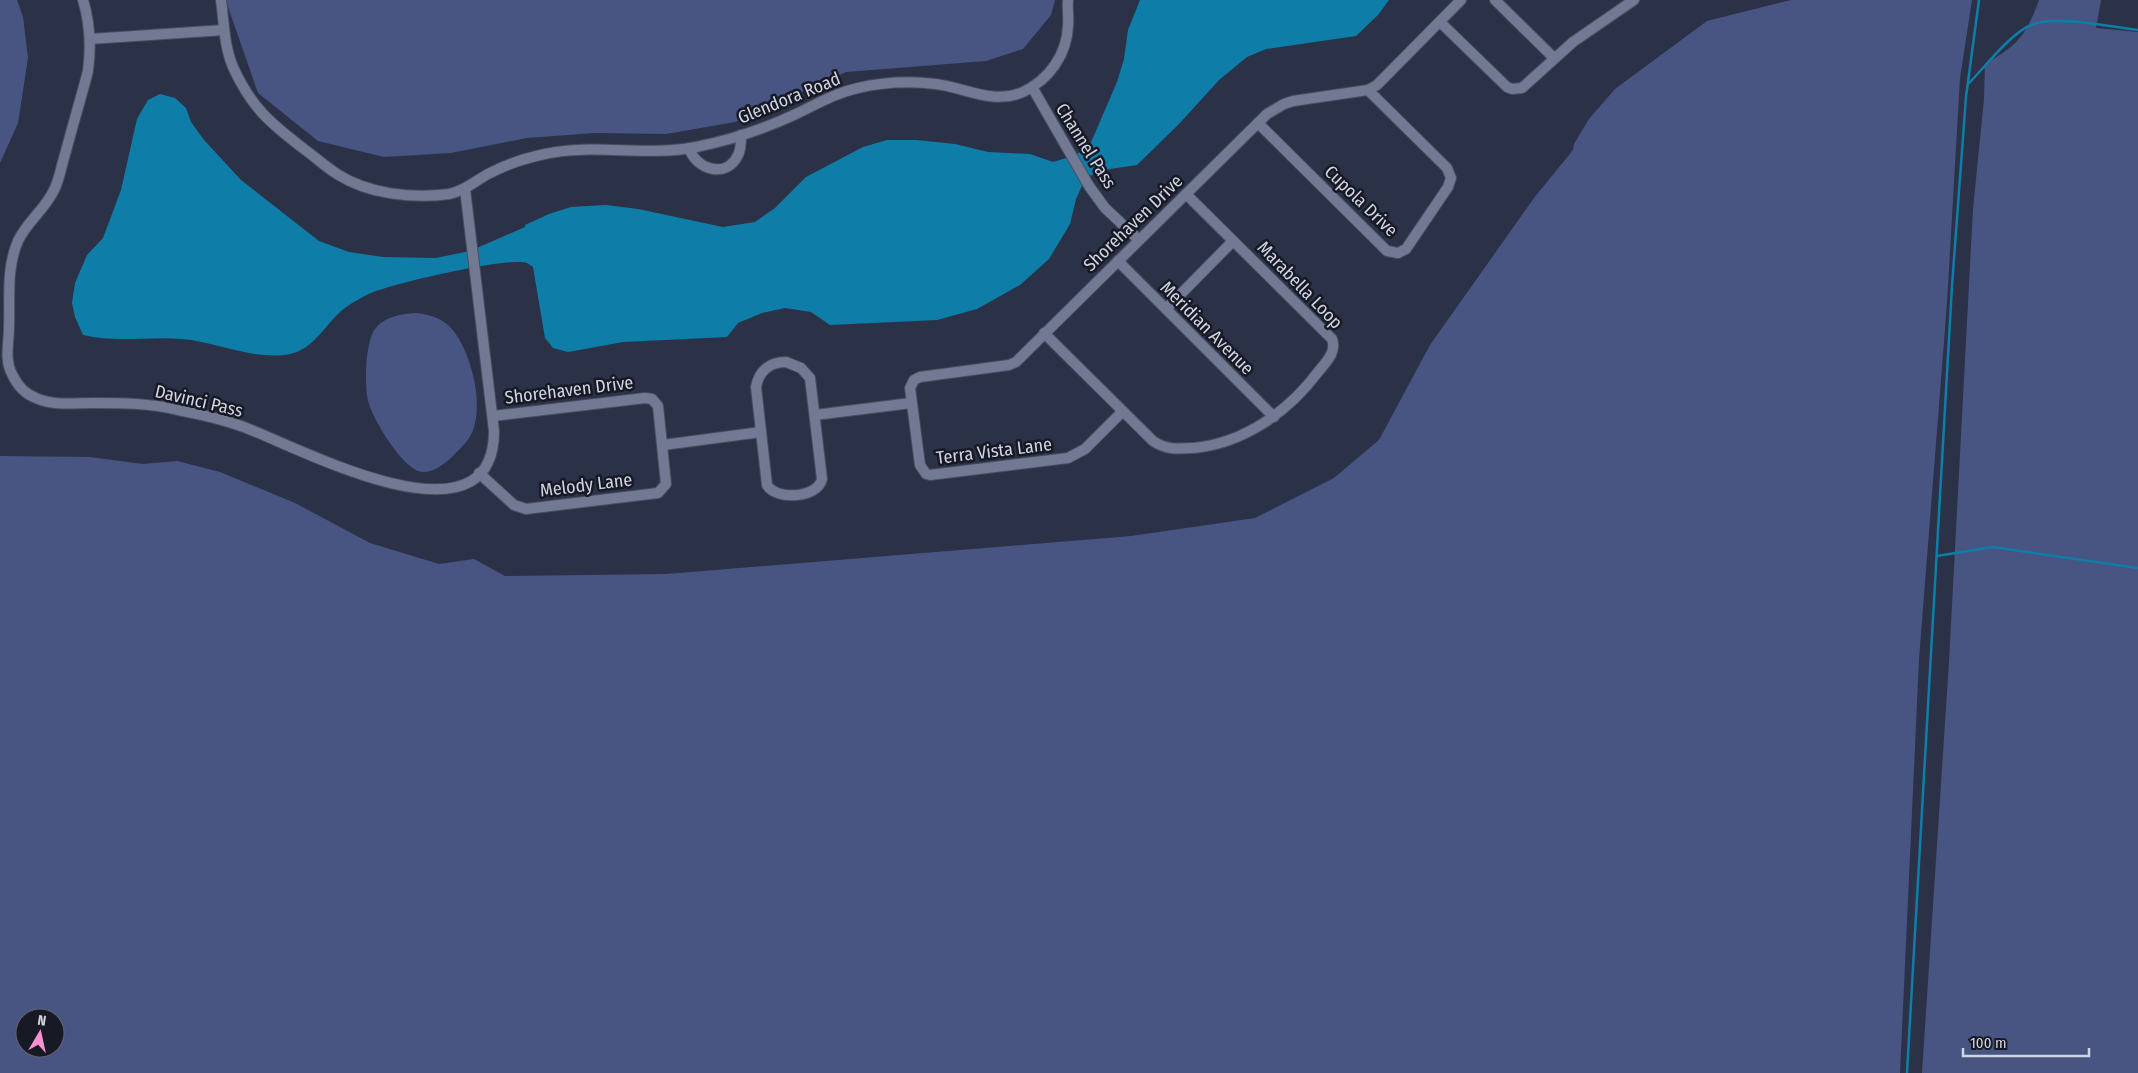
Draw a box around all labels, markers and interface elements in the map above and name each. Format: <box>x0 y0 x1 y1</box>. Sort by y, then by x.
street label: Glendora Road <box>735 67 843 129</box>
street label: Channel Pass <box>1051 99 1121 193</box>
street label: Cupola Drive <box>1320 161 1402 241</box>
street label: Shorehaven Drive <box>1079 170 1187 276</box>
street label: Marabella Loop <box>1253 237 1347 333</box>
street label: Meridian Avenue <box>1156 277 1258 379</box>
street label: Shorehaven Drive <box>504 371 635 409</box>
street label: Davinci Pass <box>153 380 245 422</box>
street label: Terra Vista Lane <box>935 433 1053 469</box>
street label: Melody Lane <box>539 468 633 502</box>
north arrow <box>15 1008 65 1058</box>
text: N <box>36 1012 47 1030</box>
scale bar <box>1963 1026 2089 1058</box>
text: 100 m <box>1970 1034 2007 1052</box>

